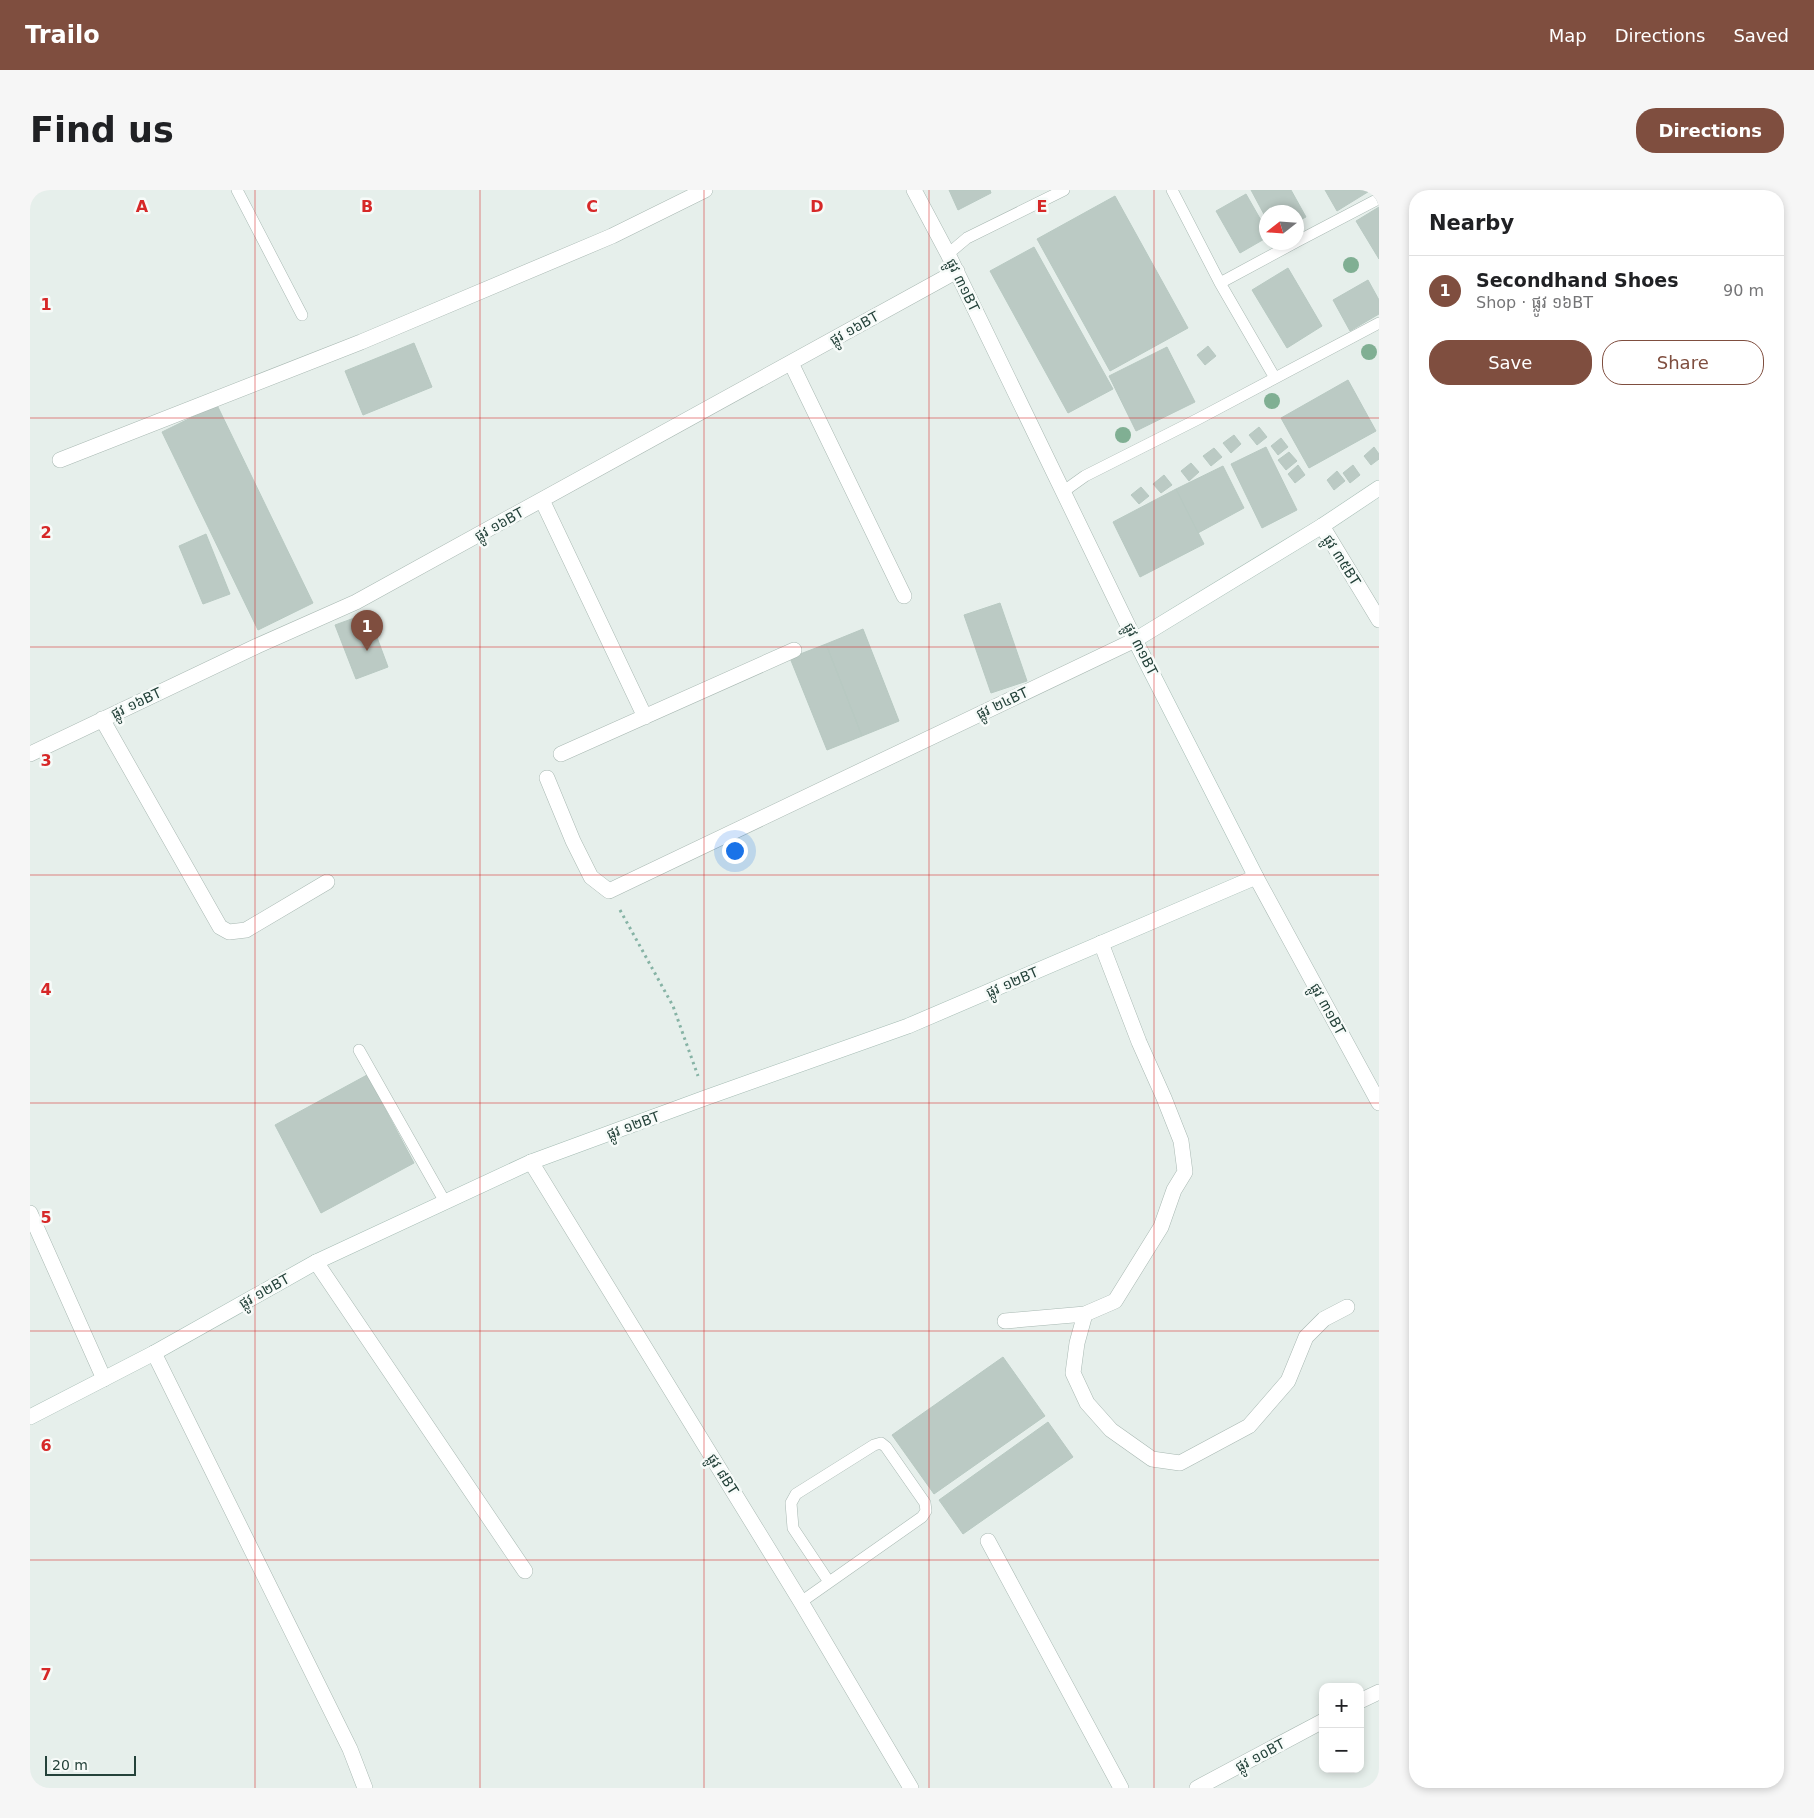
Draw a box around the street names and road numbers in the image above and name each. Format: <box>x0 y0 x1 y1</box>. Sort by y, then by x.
street label: ផ្លូវ ៣១BT <box>940 256 983 316</box>
street label: ផ្លូវ ១៦BT <box>827 308 884 352</box>
street label: ផ្លូវ ១៦BT <box>472 504 529 548</box>
street label: ផ្លូវ ៣៥BT <box>1317 532 1364 591</box>
street label: ផ្លូវ ៣១BT <box>1117 620 1161 680</box>
street label: ផ្លូវ ១៦BT <box>108 684 166 725</box>
street label: ផ្លូវ ២៤BT <box>973 684 1033 726</box>
street label: ផ្លូវ ១២BT <box>983 964 1043 1004</box>
street label: ផ្លូវ ៣១BT <box>1304 980 1349 1040</box>
street label: ផ្លូវ ១២BT <box>604 1108 664 1146</box>
street label: ផ្លូវ ១២BT <box>236 1270 295 1315</box>
street label: ផ្លូវ ៨BT <box>701 1451 742 1500</box>
street label: ផ្លូវ ១០BT <box>1232 1735 1290 1778</box>

